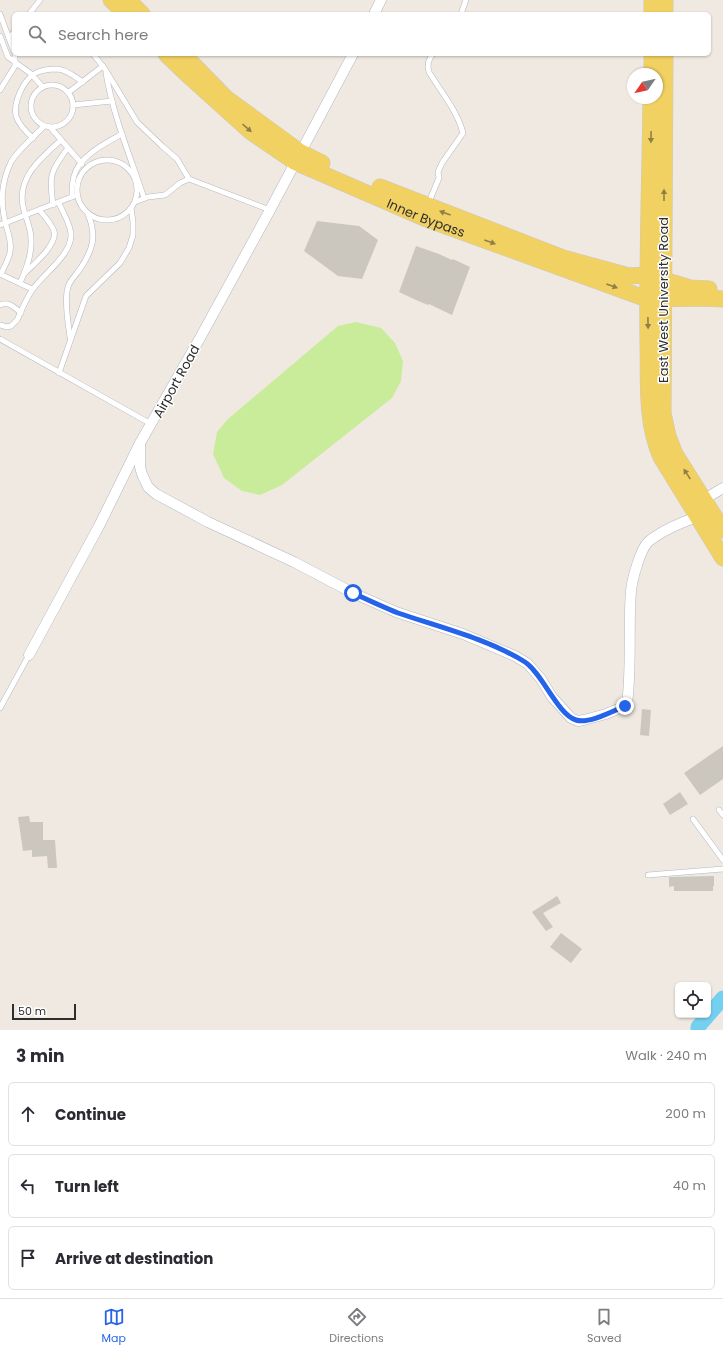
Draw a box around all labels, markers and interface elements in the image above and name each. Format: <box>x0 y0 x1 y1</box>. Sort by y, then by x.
search box <box>12 12 711 56</box>
icon: search <box>26 23 48 45</box>
text: Search here <box>58 24 148 45</box>
north arrow <box>627 68 663 104</box>
one-way arrow <box>242 123 252 132</box>
one-way arrow <box>647 131 654 143</box>
one-way arrow <box>661 188 667 201</box>
street label: Inner Bypass <box>384 194 468 242</box>
one-way arrow <box>438 209 450 215</box>
street label: East West University Road <box>654 217 673 383</box>
one-way arrow <box>484 240 496 246</box>
one-way arrow <box>607 283 619 289</box>
one-way arrow <box>645 317 651 330</box>
street label: Airport Road <box>149 341 204 421</box>
one-way arrow <box>683 469 691 479</box>
route start <box>344 584 362 602</box>
route end <box>616 697 634 715</box>
map controls <box>675 982 711 1018</box>
button: locate <box>675 982 711 1018</box>
scale bar <box>12 1002 76 1021</box>
text: 50 m <box>18 1003 46 1019</box>
text: 3 min <box>16 1044 64 1068</box>
text: Walk · 240 m <box>625 1046 707 1065</box>
icon: ahead <box>17 1103 39 1125</box>
text: Continue <box>55 1104 126 1125</box>
text: 200 m <box>665 1104 706 1123</box>
icon: left <box>17 1175 39 1197</box>
text: Turn left <box>55 1176 119 1197</box>
text: 40 m <box>673 1176 706 1195</box>
icon: arrive <box>17 1247 39 1269</box>
text: Arrive at destination <box>55 1248 213 1269</box>
tab: Map <box>102 1306 126 1347</box>
tab: Directions <box>329 1306 384 1347</box>
tab: Saved <box>587 1306 621 1347</box>

